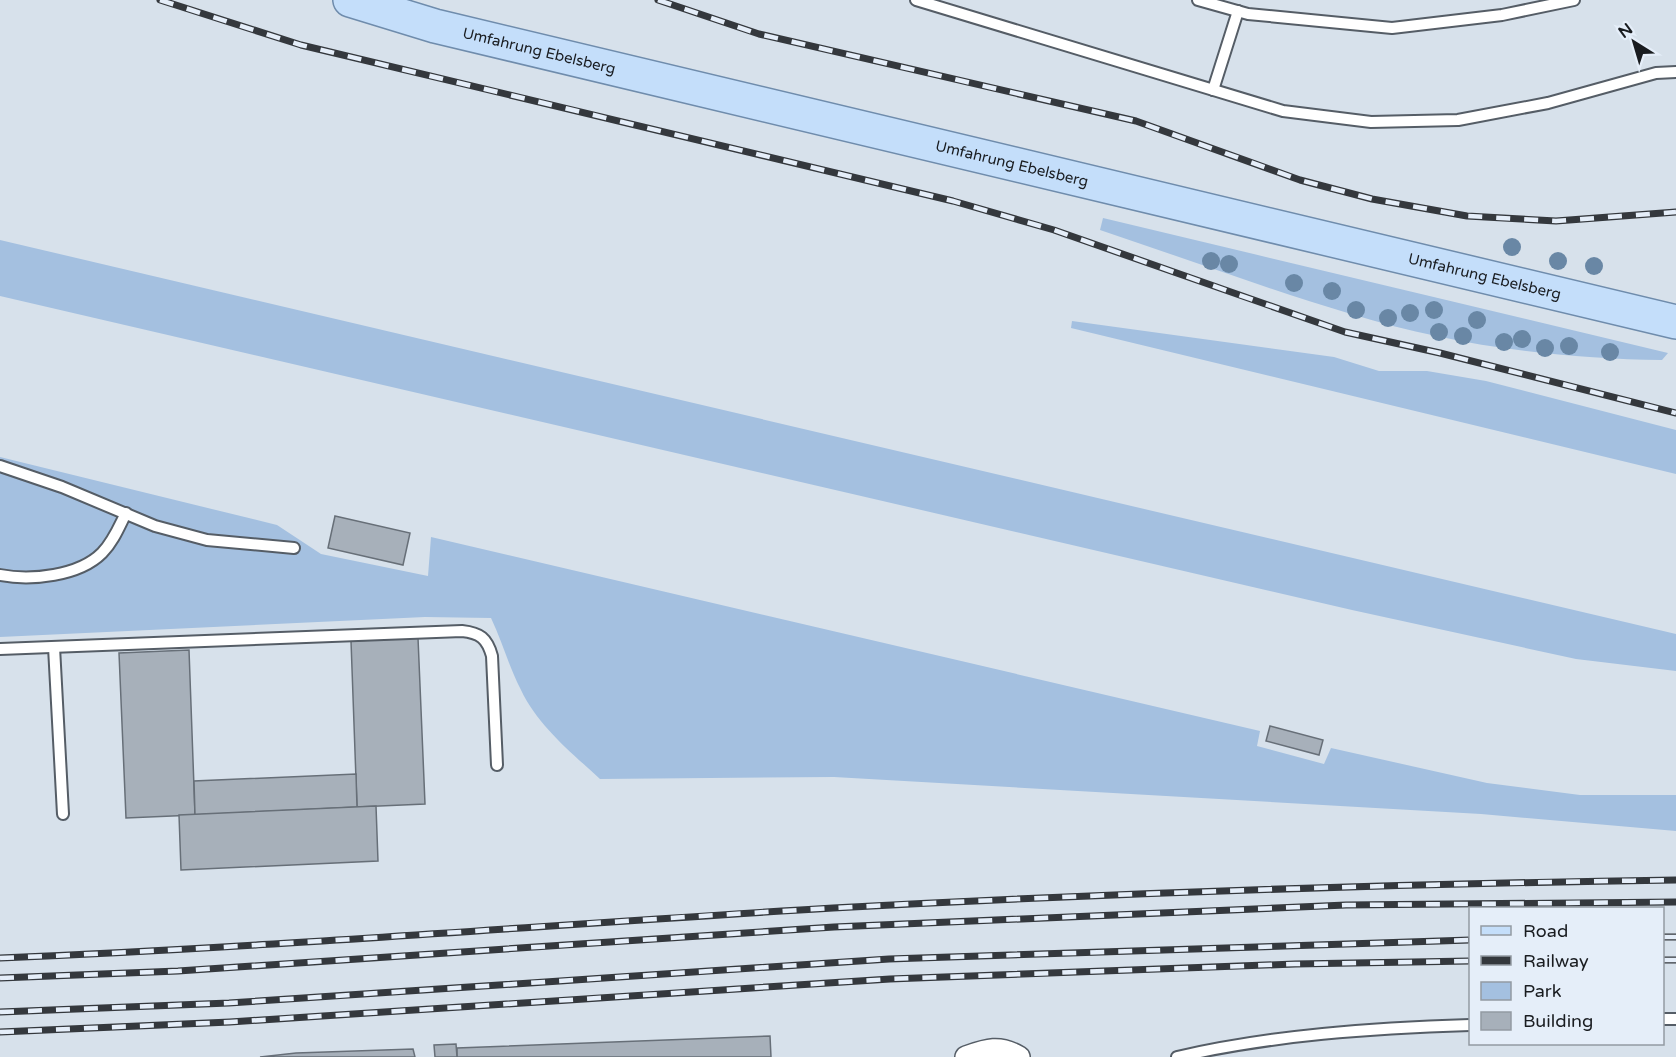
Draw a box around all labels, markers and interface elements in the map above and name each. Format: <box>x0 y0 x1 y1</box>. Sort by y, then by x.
north arrow <box>1604 12 1664 72</box>
text: N <box>1614 19 1637 43</box>
street label: Umfahrung Ebelsberg <box>461 24 617 78</box>
street label: Umfahrung Ebelsberg <box>934 137 1090 191</box>
street label: Umfahrung Ebelsberg <box>1406 249 1563 303</box>
legend <box>1469 907 1664 1045</box>
text: Road <box>1523 920 1568 942</box>
text: Railway <box>1523 950 1589 972</box>
text: Park <box>1523 980 1562 1002</box>
text: Building <box>1523 1010 1593 1032</box>

